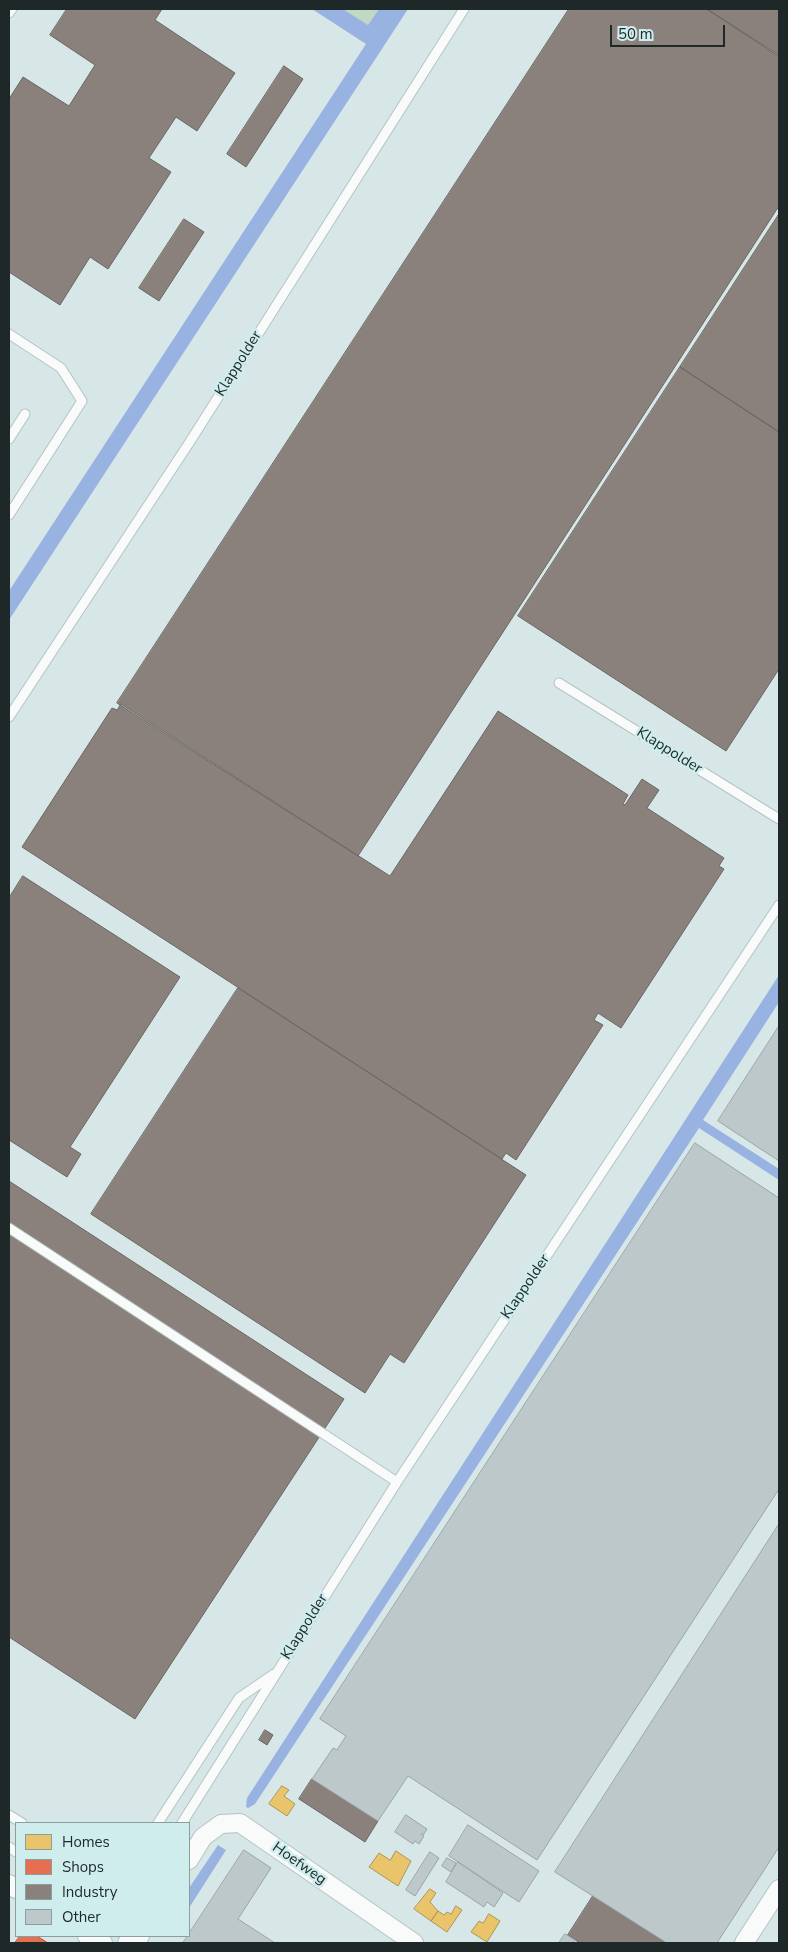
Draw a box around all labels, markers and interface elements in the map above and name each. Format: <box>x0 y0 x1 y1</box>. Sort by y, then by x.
scale bar <box>613 15 728 47</box>
text: 50 m <box>618 24 653 44</box>
street label: Klappolder <box>212 328 266 400</box>
street label: Klappolder <box>633 724 705 778</box>
street label: Klappolder <box>498 1251 554 1323</box>
street label: Klappolder <box>278 1591 332 1663</box>
legend <box>15 1822 190 1937</box>
text: Homes <box>62 1832 110 1852</box>
street label: Hoefweg <box>268 1839 330 1889</box>
text: Shops <box>62 1857 104 1877</box>
text: Industry <box>62 1882 117 1902</box>
text: Other <box>62 1907 101 1927</box>

